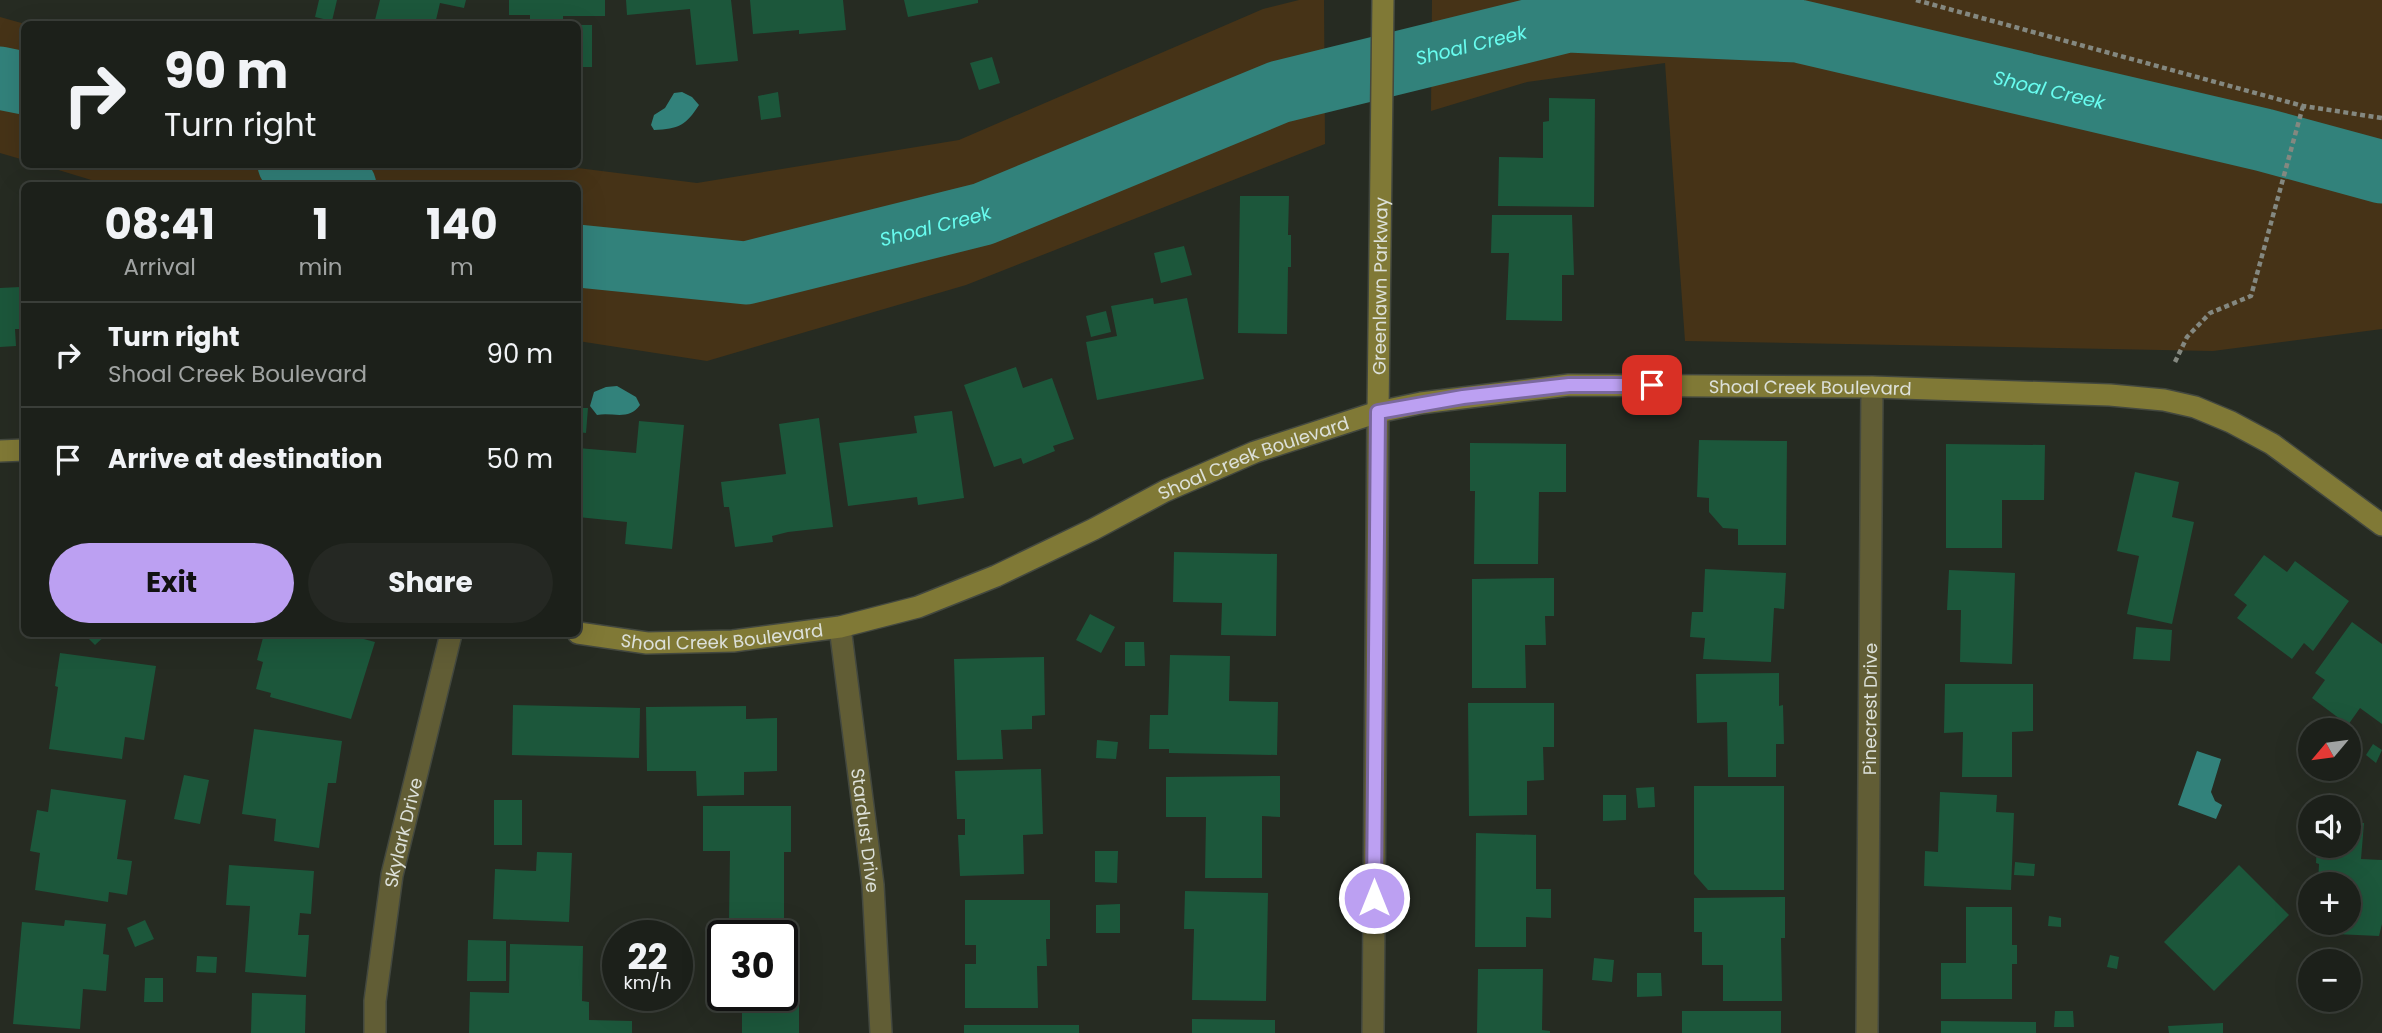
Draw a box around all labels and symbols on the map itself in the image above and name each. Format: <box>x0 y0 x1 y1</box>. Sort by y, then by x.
water label: Shoal Creek <box>1413 18 1531 71</box>
water label: Shoal Creek <box>1991 64 2109 116</box>
street label: Greenlawn Parkway <box>1366 197 1393 375</box>
water label: Shoal Creek <box>877 198 996 253</box>
pin <box>1622 355 1682 415</box>
street label: Shoal Creek Boulevard <box>1709 373 1912 401</box>
street label: Shoal Creek Boulevard <box>1153 410 1352 505</box>
street label: Shoal Creek Boulevard <box>619 617 825 656</box>
street label: Pinecrest Drive <box>1856 643 1883 775</box>
north arrow <box>2298 718 2361 780</box>
street label: Stardust Drive <box>846 766 886 893</box>
street label: Skylark Drive <box>378 775 428 889</box>
position arrow <box>1337 861 1411 935</box>
speed limit sign: 30 <box>707 920 798 1011</box>

